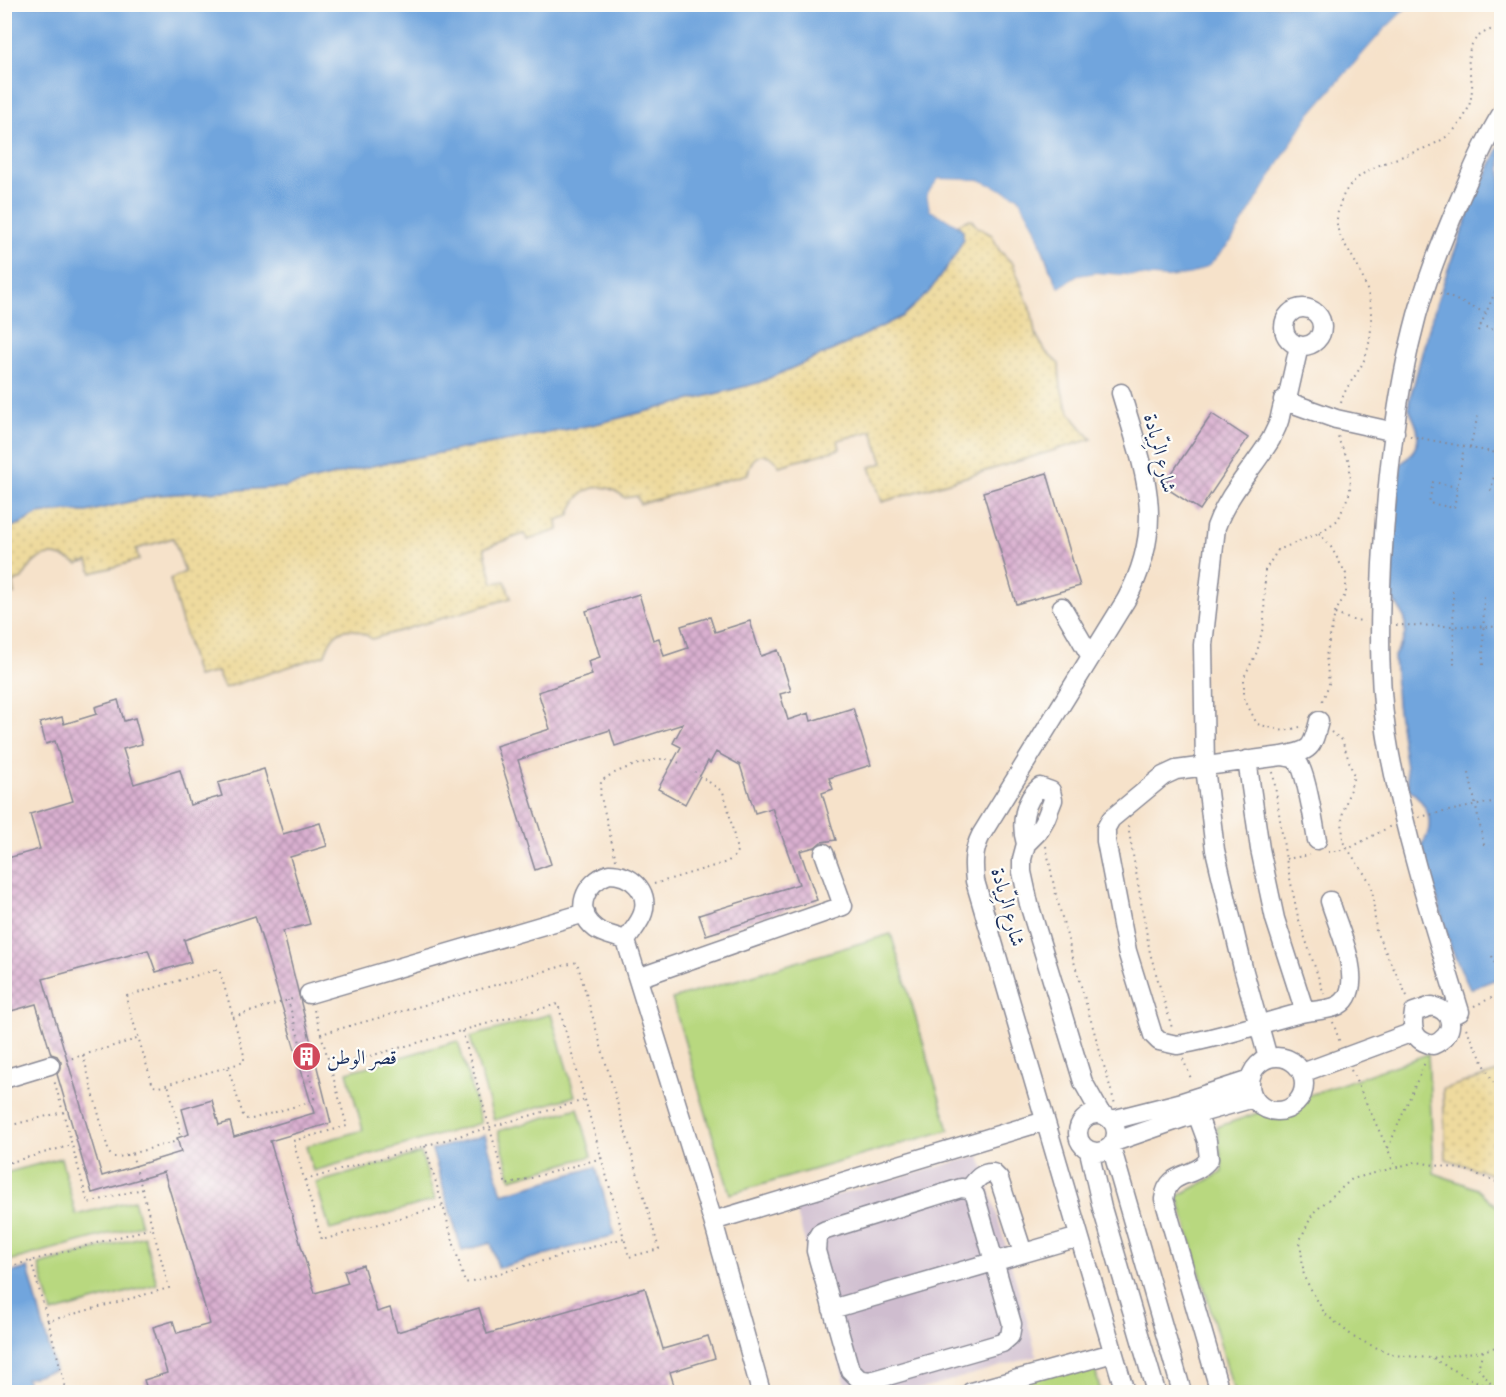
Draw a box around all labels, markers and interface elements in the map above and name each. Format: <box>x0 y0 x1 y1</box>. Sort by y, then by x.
street label: شارع الرِّيادة <box>1133 410 1184 496</box>
street label: شارع الرِّيادة <box>981 864 1032 951</box>
building icon: قصر الوطن <box>290 1041 322 1073</box>
place label: قصر الوطن <box>327 1046 397 1071</box>

